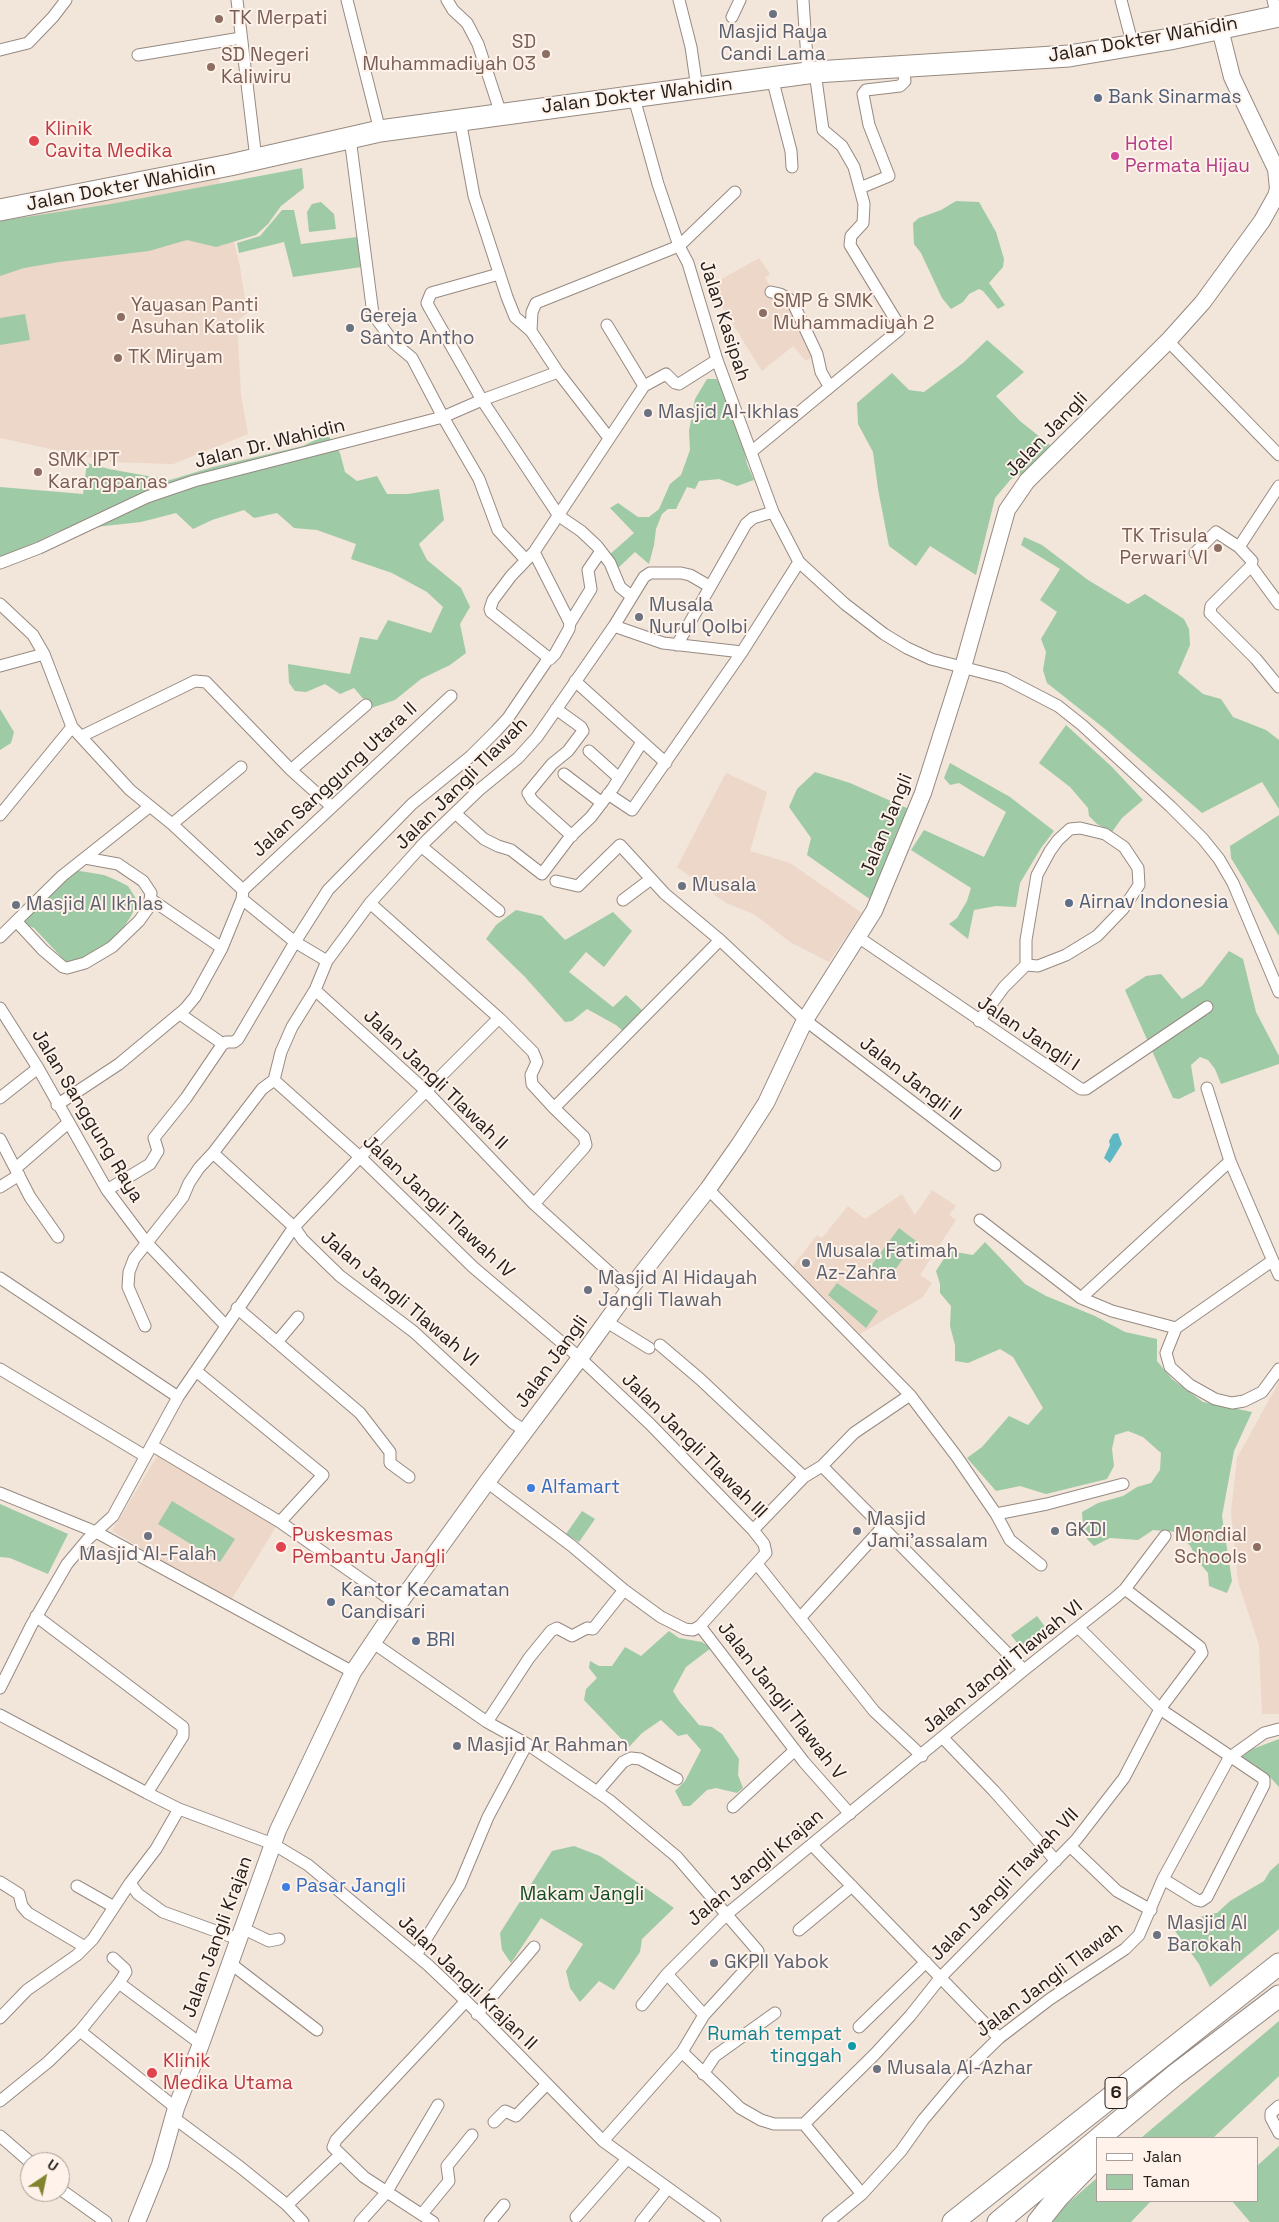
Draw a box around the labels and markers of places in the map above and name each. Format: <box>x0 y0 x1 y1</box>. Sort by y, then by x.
place label: TK Merpati <box>229 8 327 30</box>
marker: Masjid Raya Candi Lama <box>767 8 779 20</box>
marker: TK Merpati <box>213 13 225 25</box>
place label: Masjid Raya Candi Lama <box>719 22 827 66</box>
place label: SD Muhammadiyah 03 <box>362 32 536 76</box>
place label: SD Negeri Kaliwiru <box>221 45 309 89</box>
marker: SD Muhammadiyah 03 <box>540 48 552 60</box>
marker: SD Negeri Kaliwiru <box>205 61 217 73</box>
place label: Bank Sinarmas <box>1108 87 1241 109</box>
marker: Bank Sinarmas <box>1092 92 1104 104</box>
place label: Klinik Cavita Medika <box>45 119 173 163</box>
marker: Klinik Cavita Medika <box>27 134 41 148</box>
place label: Hotel Permata Hijau <box>1125 134 1250 178</box>
marker: Hotel Permata Hijau <box>1109 150 1121 162</box>
place label: SMP & SMK Muhammadiyah 2 <box>773 291 934 335</box>
place label: Yayasan Panti Asuhan Katolik <box>131 295 265 339</box>
place label: Gereja Santo Antho <box>360 306 474 350</box>
marker: SMP & SMK Muhammadiyah 2 <box>757 307 769 319</box>
marker: Yayasan Panti Asuhan Katolik <box>115 311 127 323</box>
marker: Gereja Santo Antho <box>344 322 356 334</box>
place label: TK Miryam <box>128 347 223 369</box>
marker: TK Miryam <box>112 352 124 364</box>
place label: Masjid Al-Ikhlas <box>658 402 799 424</box>
marker: Masjid Al-Ikhlas <box>642 407 654 419</box>
place label: SMK IPT Karangpanas <box>48 450 168 494</box>
marker: SMK IPT Karangpanas <box>32 466 44 478</box>
place label: TK Trisula Perwari VI <box>1119 526 1208 570</box>
marker: TK Trisula Perwari VI <box>1212 542 1224 554</box>
place label: Musala Nurul Qolbi <box>649 595 748 639</box>
marker: Musala Nurul Qolbi <box>633 611 645 623</box>
place label: Musala <box>692 875 757 897</box>
marker: Musala <box>676 880 688 892</box>
place label: Airnav Indonesia <box>1079 892 1229 914</box>
place label: Masjid Al Ikhlas <box>26 894 163 916</box>
marker: Airnav Indonesia <box>1063 897 1075 909</box>
marker: Masjid Al Ikhlas <box>10 899 22 911</box>
place label: Musala Fatimah Az-Zahra <box>816 1241 958 1285</box>
marker: Musala Fatimah Az-Zahra <box>800 1257 812 1269</box>
place label: Masjid Al Hidayah Jangli Tlawah <box>598 1268 758 1312</box>
marker: Masjid Al Hidayah Jangli Tlawah <box>582 1284 594 1296</box>
place label: Alfamart <box>541 1477 620 1499</box>
marker: Alfamart <box>525 1482 537 1494</box>
place label: Masjid Jami'assalam <box>867 1509 988 1553</box>
place label: GKDI <box>1065 1520 1106 1542</box>
place label: Puskesmas Pembantu Jangli <box>292 1525 445 1569</box>
marker: Masjid Jami'assalam <box>851 1525 863 1537</box>
marker: GKDI <box>1049 1525 1061 1537</box>
place label: Mondial Schools <box>1174 1525 1247 1569</box>
marker: Masjid Al-Falah <box>142 1530 154 1542</box>
marker: Puskesmas Pembantu Jangli <box>274 1540 288 1554</box>
marker: Mondial Schools <box>1251 1541 1263 1553</box>
place label: Masjid Al-Falah <box>79 1544 217 1566</box>
place label: Kantor Kecamatan Candisari <box>341 1580 510 1624</box>
marker: Kantor Kecamatan Candisari <box>325 1596 337 1608</box>
place label: BRI <box>426 1630 455 1652</box>
marker: BRI <box>410 1635 422 1647</box>
place label: Masjid Ar Rahman <box>467 1735 628 1757</box>
marker: Masjid Ar Rahman <box>451 1740 463 1752</box>
place label: Pasar Jangli <box>296 1876 406 1898</box>
marker: Pasar Jangli <box>280 1881 292 1893</box>
place label: Masjid Al Barokah <box>1167 1913 1247 1957</box>
marker: Masjid Al Barokah <box>1151 1929 1163 1941</box>
place label: GKPII Yabok <box>724 1952 829 1974</box>
marker: GKPII Yabok <box>708 1957 720 1969</box>
place label: Rumah tempat tinggah <box>707 2024 842 2068</box>
marker: Rumah tempat tinggah <box>846 2040 858 2052</box>
place label: Klinik Medika Utama <box>163 2051 293 2095</box>
place label: Musala Al-Azhar <box>887 2058 1033 2080</box>
marker: Musala Al-Azhar <box>871 2063 883 2075</box>
marker: Klinik Medika Utama <box>145 2066 159 2080</box>

